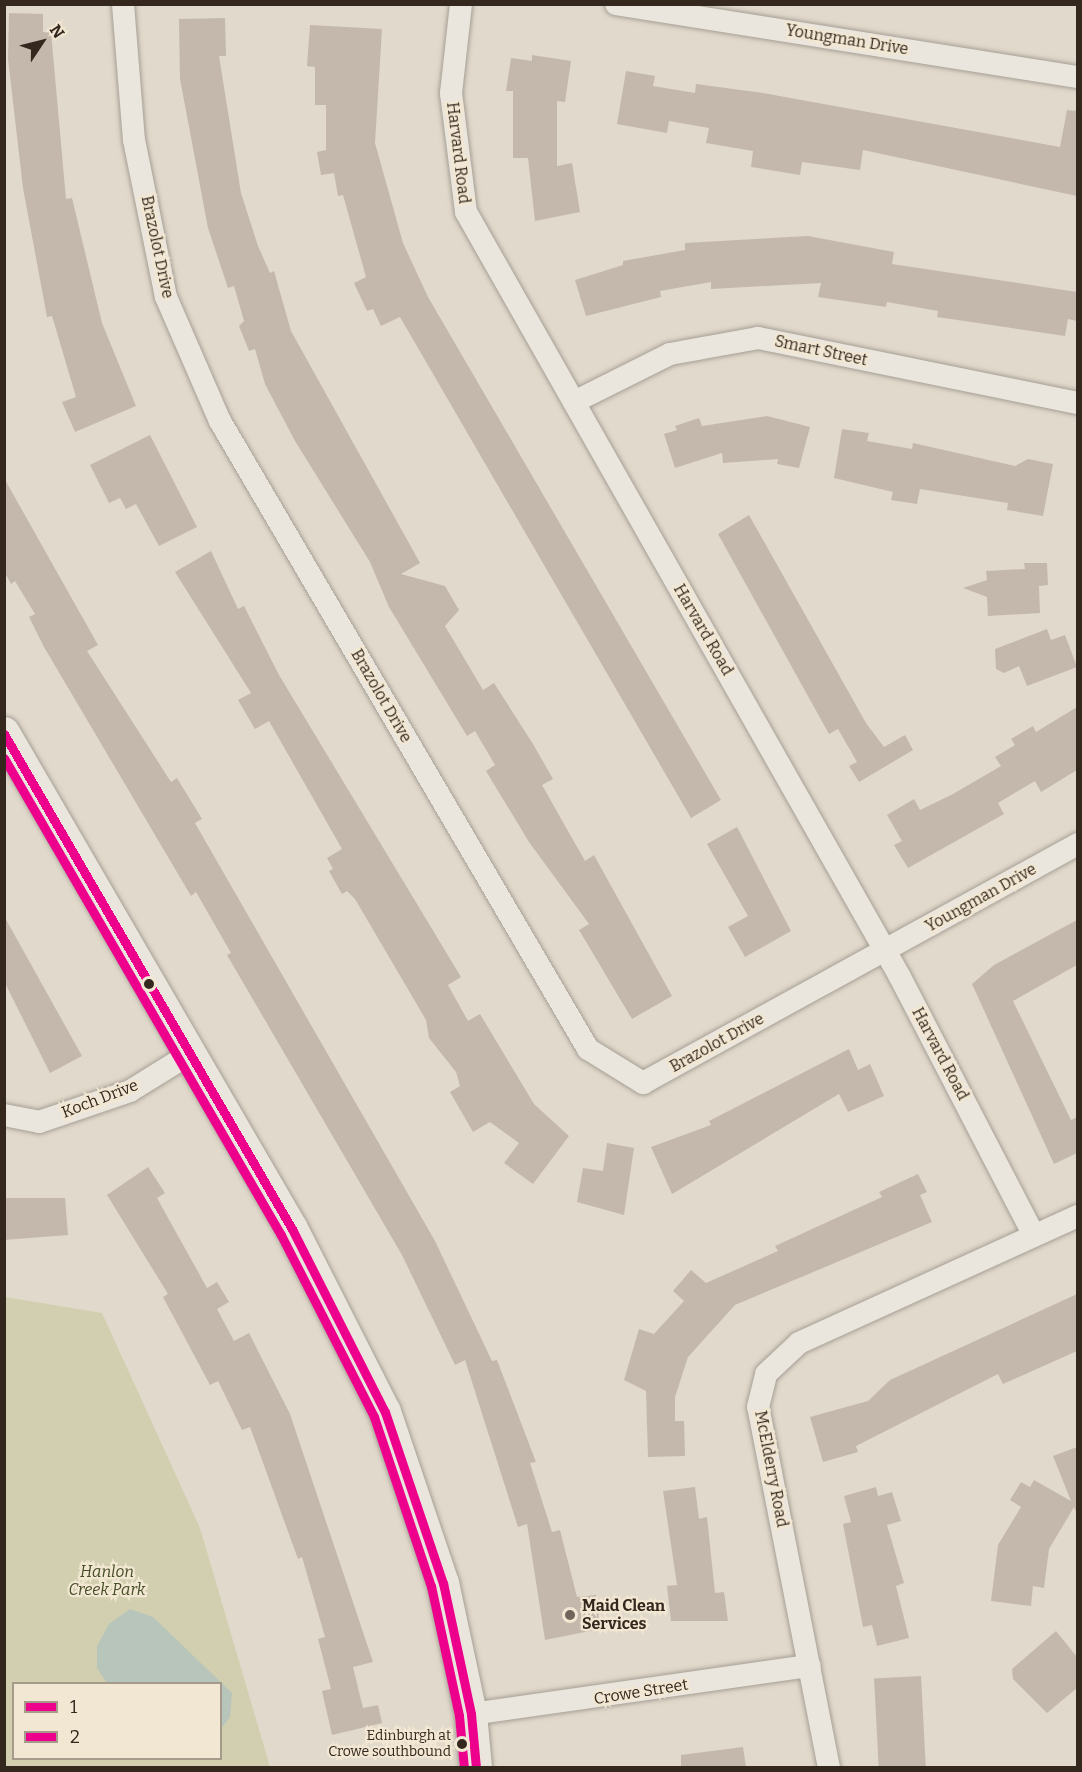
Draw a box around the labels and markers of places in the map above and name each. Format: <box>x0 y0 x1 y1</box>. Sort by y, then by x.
unlabelled marker <box>143 978 155 990</box>
place label: Maid Clean Services <box>582 1596 665 1634</box>
marker: Maid Clean Services <box>563 1608 577 1622</box>
place label: Edinburgh at Crowe southbound <box>328 1728 451 1760</box>
marker: Edinburgh at Crowe southbound <box>456 1738 468 1750</box>

